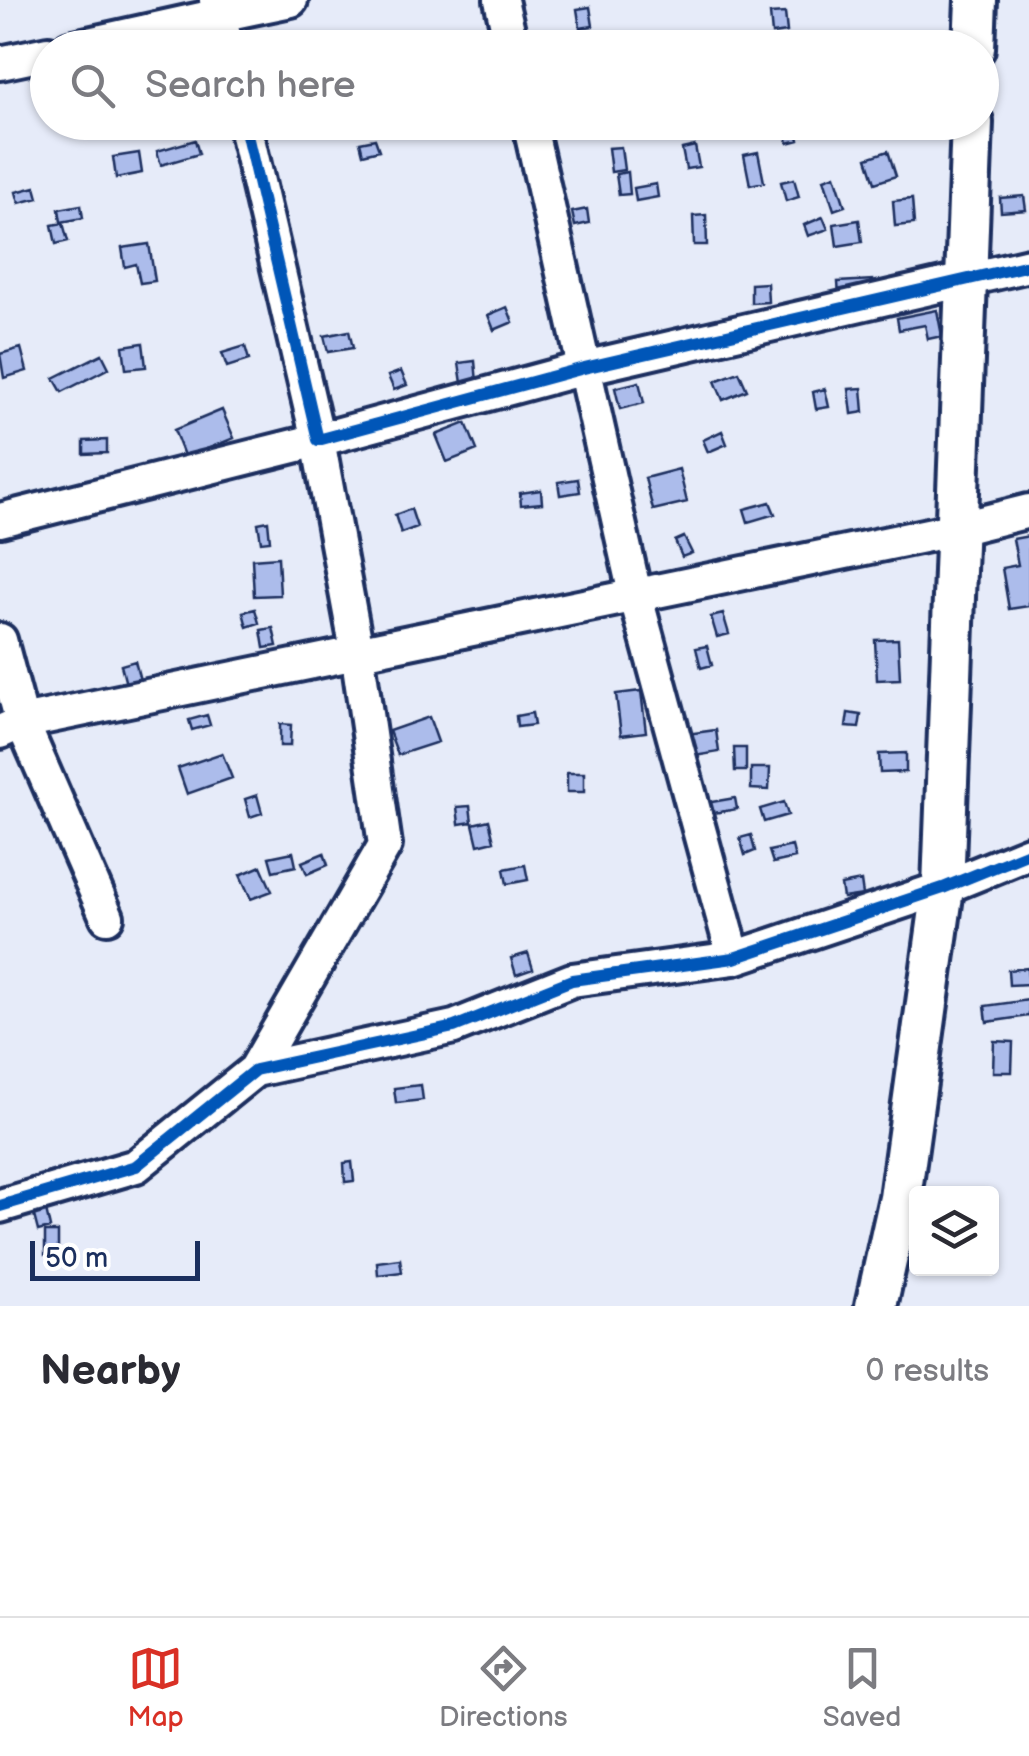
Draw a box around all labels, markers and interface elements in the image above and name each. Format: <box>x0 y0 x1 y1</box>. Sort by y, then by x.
search box <box>30 30 999 140</box>
icon: search <box>65 58 120 113</box>
text: Search here <box>145 63 356 108</box>
map controls <box>909 1186 999 1276</box>
button: layers <box>909 1186 999 1276</box>
scale bar <box>30 1236 200 1280</box>
text: 50 m <box>45 1242 108 1275</box>
text: Nearby <box>40 1346 180 1397</box>
text: 0 results <box>866 1352 989 1391</box>
tab: Map <box>128 1641 184 1734</box>
tab: Directions <box>439 1641 568 1734</box>
tab: Saved <box>823 1641 901 1734</box>

